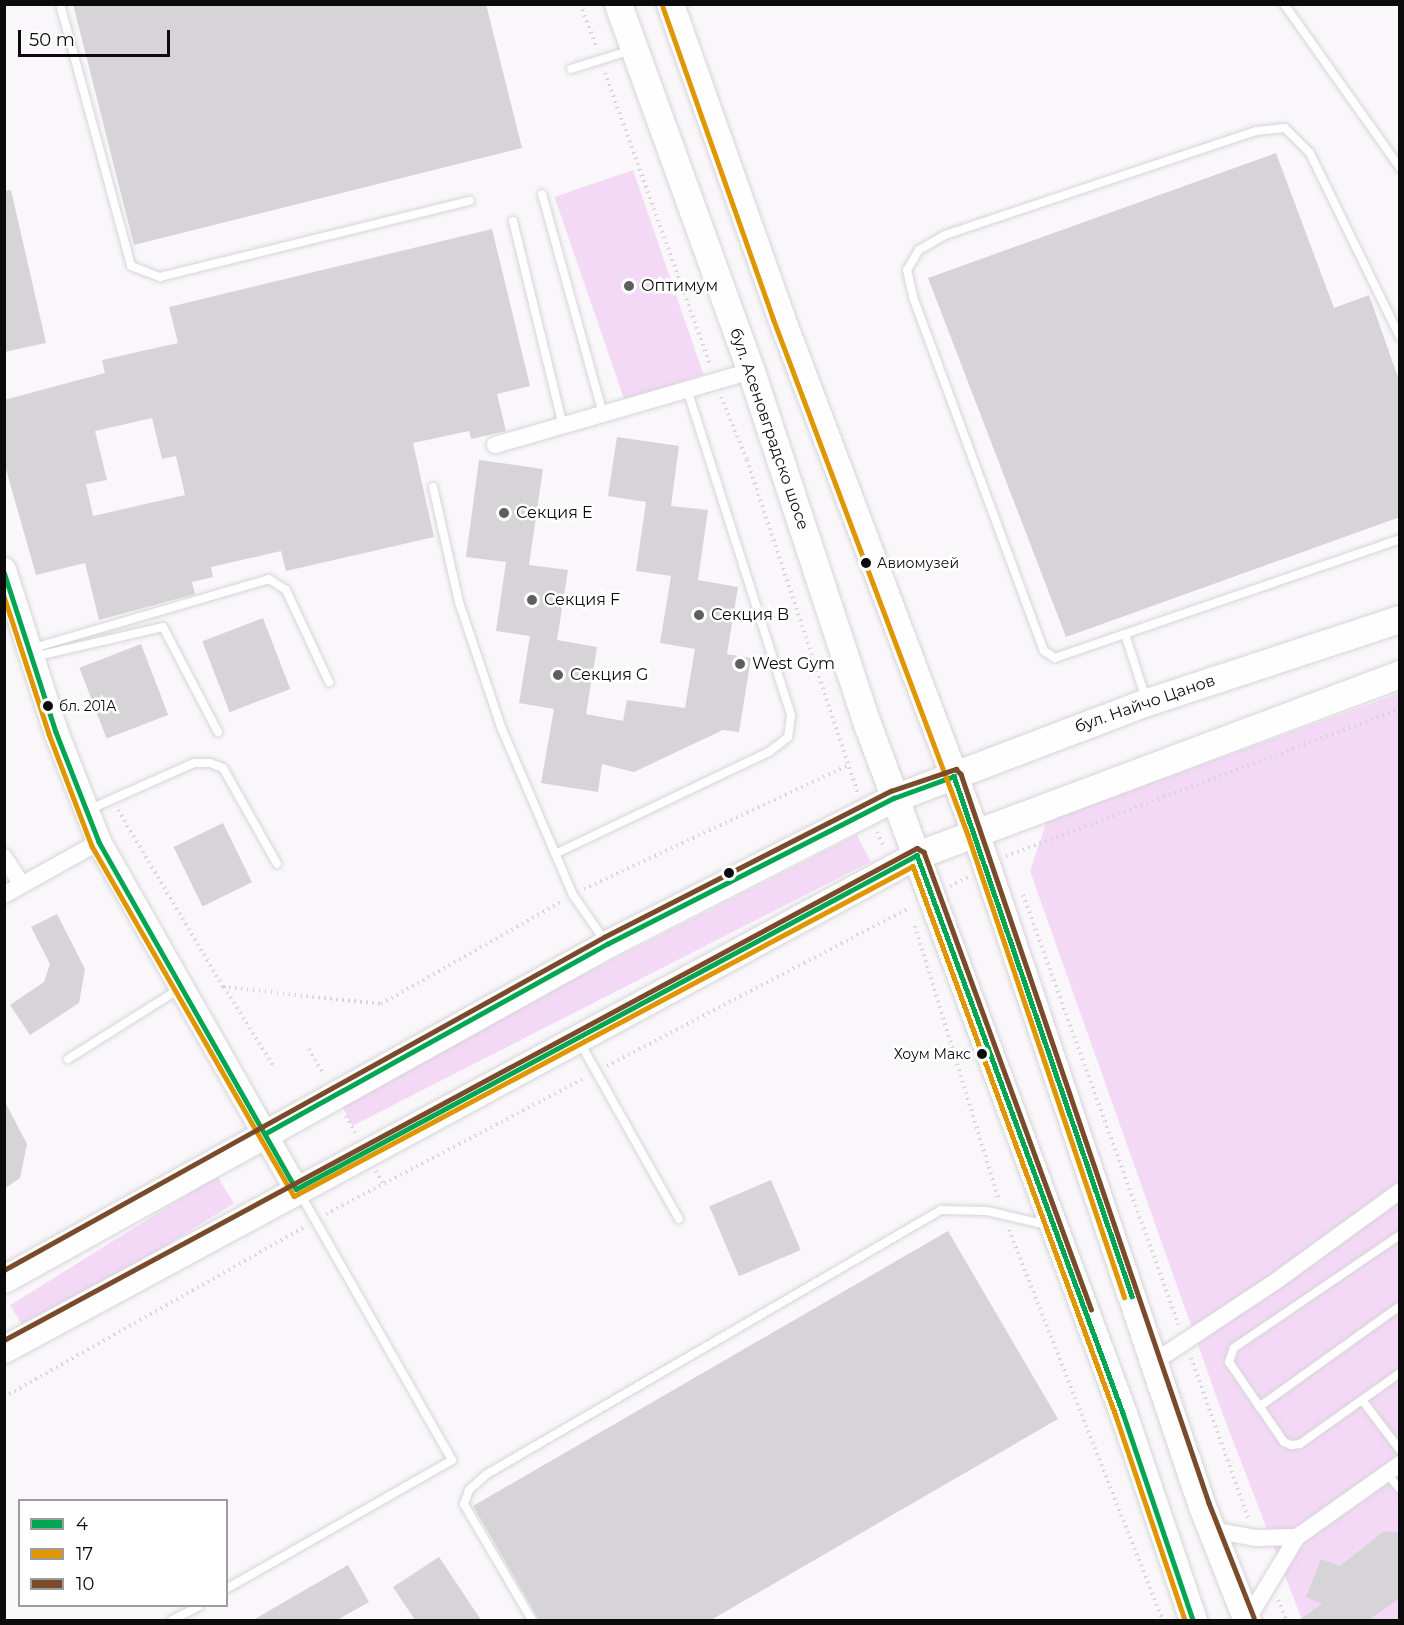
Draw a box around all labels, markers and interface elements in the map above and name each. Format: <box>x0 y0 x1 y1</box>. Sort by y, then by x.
scale bar <box>21 18 172 56</box>
text: 50 m <box>29 29 75 51</box>
place label: Оптимум <box>641 276 718 296</box>
marker: Оптимум <box>622 279 636 293</box>
street label: бул. Асеновградско шосе <box>725 326 813 532</box>
place label: Секция E <box>516 503 593 523</box>
marker: Секция E <box>497 506 511 520</box>
place label: Авиомузей <box>877 555 959 571</box>
marker: Авиомузей <box>860 557 872 569</box>
place label: Секция F <box>544 590 620 610</box>
marker: Секция F <box>525 593 539 607</box>
place label: Секция B <box>711 605 789 625</box>
marker: Секция B <box>692 608 706 622</box>
place label: West Gym <box>752 654 835 674</box>
marker: West Gym <box>733 657 747 671</box>
place label: Секция G <box>570 665 648 685</box>
marker: Секция G <box>551 668 565 682</box>
street label: бул. Найчо Цанов <box>1072 671 1218 737</box>
place label: бл. 201А <box>59 698 116 714</box>
marker: бл. 201А <box>42 700 54 712</box>
unlabelled marker <box>723 867 735 879</box>
place label: Хоум Макс <box>894 1046 971 1062</box>
marker: Хоум Макс <box>976 1048 988 1060</box>
legend <box>18 1499 228 1607</box>
text: 4 <box>76 1513 88 1535</box>
text: 17 <box>76 1543 93 1565</box>
text: 10 <box>76 1573 94 1595</box>

